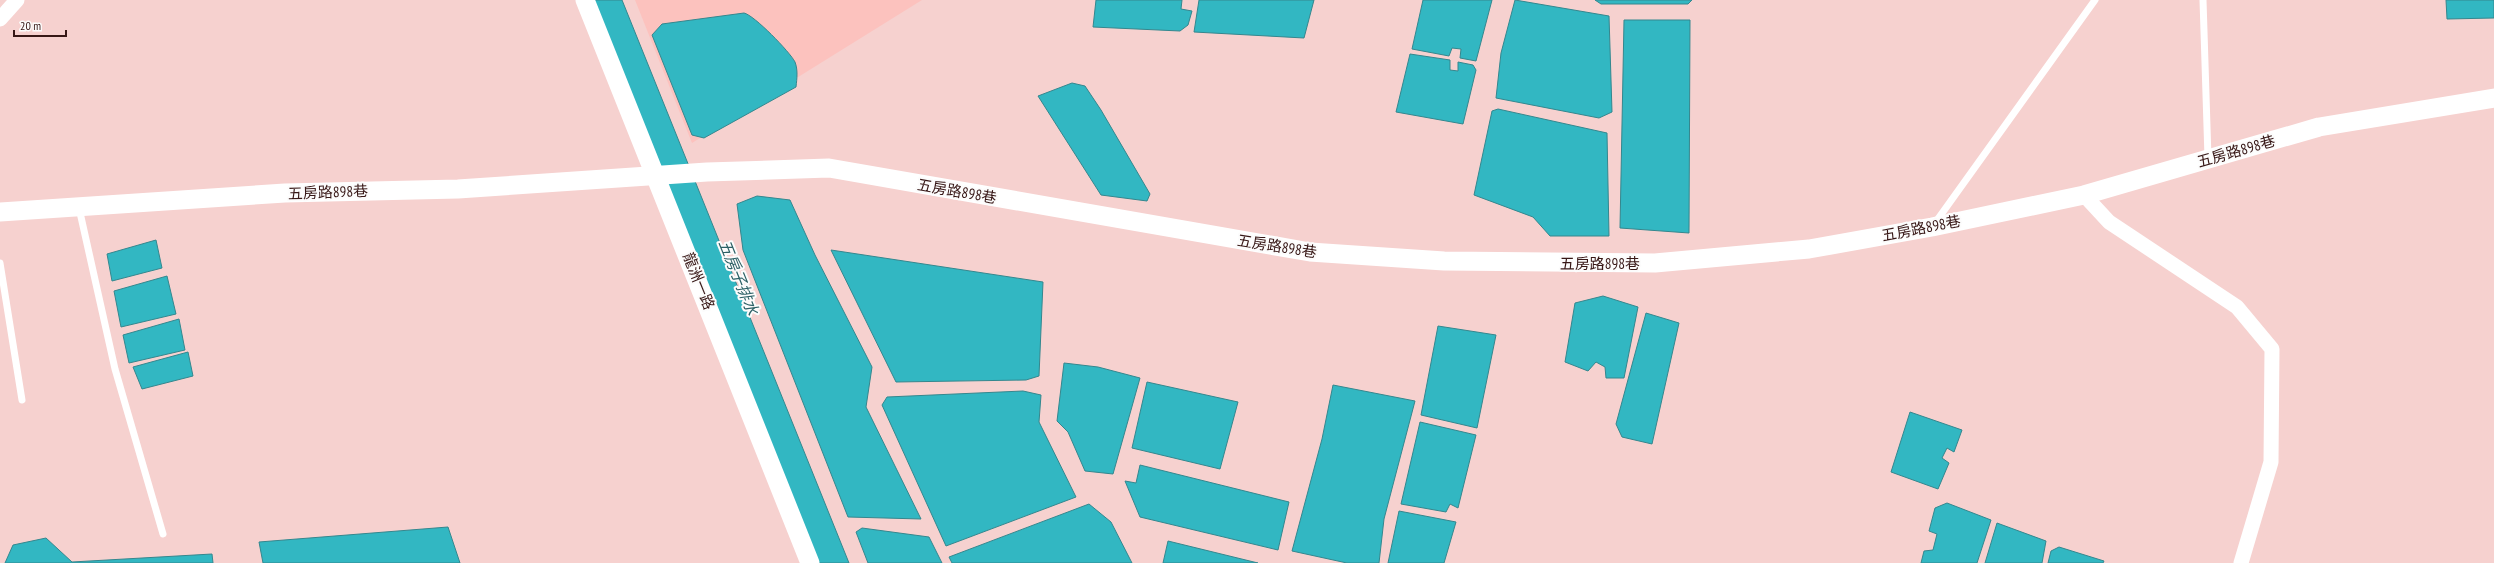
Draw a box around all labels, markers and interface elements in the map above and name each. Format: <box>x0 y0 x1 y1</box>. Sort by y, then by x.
scale bar <box>14 12 66 38</box>
text: 20 m <box>20 18 41 33</box>
street label: 五房路898巷 <box>2195 131 2277 171</box>
street label: 五房路898巷 <box>916 175 998 207</box>
street label: 五房路898巷 <box>288 181 368 203</box>
street label: 五房路898巷 <box>1880 211 1962 245</box>
street label: 五房路898巷 <box>1236 230 1318 262</box>
water label: 五房子排水 <box>715 236 764 319</box>
street label: 龍洲一路 <box>679 250 719 312</box>
street label: 五房路898巷 <box>1560 254 1640 273</box>

